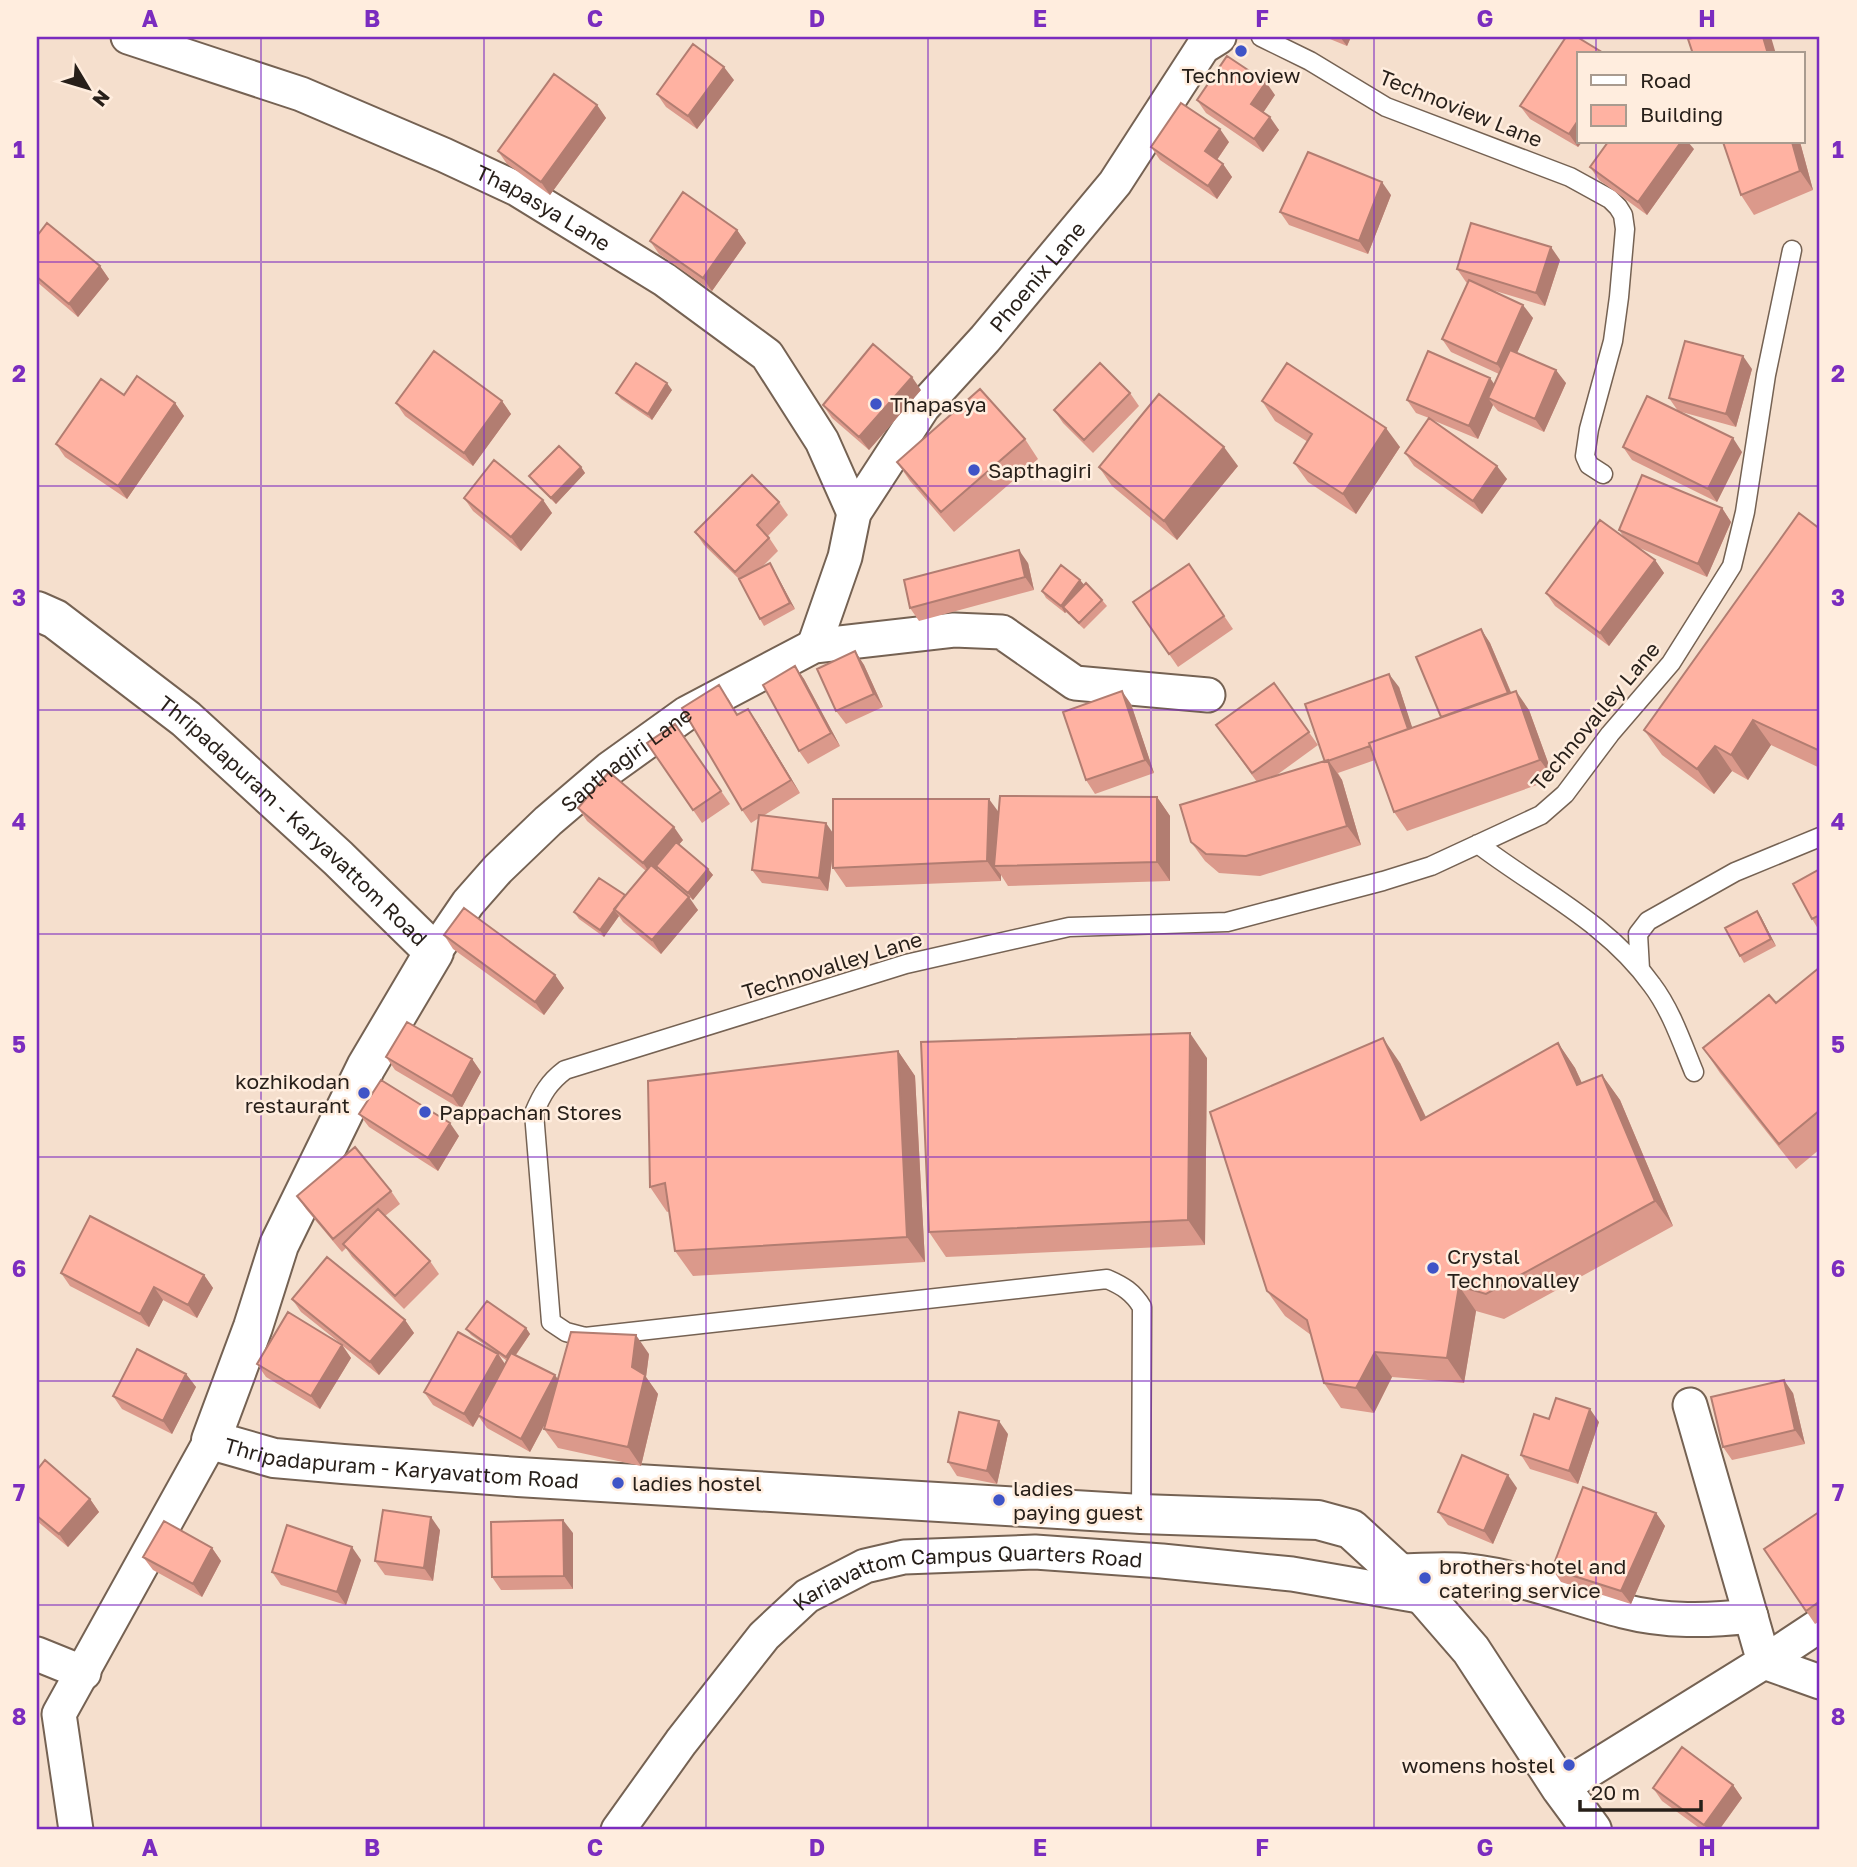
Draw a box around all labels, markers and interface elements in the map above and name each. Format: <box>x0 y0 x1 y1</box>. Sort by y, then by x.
text: A <box>142 4 159 32</box>
text: B <box>364 4 380 32</box>
text: C <box>587 4 603 32</box>
text: D <box>809 4 825 32</box>
text: E <box>1033 4 1047 32</box>
text: F <box>1255 4 1269 32</box>
text: G <box>1477 4 1493 32</box>
text: H <box>1698 4 1716 32</box>
marker: Technoview <box>1233 43 1249 59</box>
north arrow <box>52 52 122 122</box>
legend <box>1577 52 1804 144</box>
place label: Technoview <box>1181 62 1301 88</box>
street label: Technoview Lane <box>1376 63 1546 153</box>
text: Road <box>1640 67 1691 93</box>
text: N <box>88 86 115 112</box>
text: Building <box>1640 101 1723 127</box>
text: 1 <box>13 135 25 163</box>
text: 1 <box>1832 135 1844 163</box>
street label: Thapasya Lane <box>472 159 615 256</box>
street label: Phoenix Lane <box>984 216 1091 337</box>
text: 2 <box>12 359 26 387</box>
text: 2 <box>1831 359 1845 387</box>
place label: Thapasya <box>890 391 987 417</box>
marker: Thapasya <box>868 396 884 412</box>
place label: Sapthagiri <box>988 457 1092 483</box>
marker: Sapthagiri <box>966 462 982 478</box>
text: 3 <box>12 583 26 611</box>
text: 3 <box>1831 583 1845 611</box>
street label: Technovalley Lane <box>1525 636 1665 796</box>
street label: Thripadapuram - Karyavattom Road <box>154 690 433 951</box>
street label: Sapthagiri Lane <box>555 701 697 818</box>
text: 4 <box>12 807 26 835</box>
text: 4 <box>1831 807 1845 835</box>
street label: Technovalley Lane <box>739 925 925 1005</box>
text: 5 <box>12 1030 26 1058</box>
text: 5 <box>1831 1030 1845 1058</box>
place label: kozhikodan restaurant <box>235 1068 350 1118</box>
marker: kozhikodan restaurant <box>356 1085 372 1101</box>
place label: Pappachan Stores <box>439 1099 622 1125</box>
marker: Pappachan Stores <box>417 1104 433 1120</box>
place label: Crystal Technovalley <box>1447 1243 1580 1293</box>
text: 6 <box>12 1254 26 1282</box>
text: 6 <box>1831 1254 1845 1282</box>
marker: Crystal Technovalley <box>1425 1260 1441 1276</box>
street label: Thripadapuram - Karyavattom Road <box>221 1431 580 1494</box>
place label: ladies hostel <box>632 1470 762 1496</box>
marker: ladies hostel <box>610 1475 626 1491</box>
place label: ladies paying guest <box>1013 1475 1143 1525</box>
text: 7 <box>13 1478 25 1506</box>
text: 7 <box>1832 1478 1844 1506</box>
marker: ladies paying guest <box>991 1492 1007 1508</box>
street label: Kariavattom Campus Quarters Road <box>787 1539 1143 1616</box>
place label: brothers hotel and catering service <box>1439 1553 1626 1603</box>
marker: brothers hotel and catering service <box>1417 1570 1433 1586</box>
text: 8 <box>12 1702 26 1730</box>
text: 8 <box>1831 1702 1845 1730</box>
place label: womens hostel <box>1402 1752 1555 1778</box>
marker: womens hostel <box>1561 1757 1577 1773</box>
scale bar <box>1580 1769 1701 1813</box>
text: 20 m <box>1591 1779 1640 1805</box>
text: A <box>142 1833 159 1861</box>
text: B <box>364 1833 380 1861</box>
text: C <box>587 1833 603 1861</box>
text: D <box>809 1833 825 1861</box>
text: E <box>1033 1833 1047 1861</box>
text: F <box>1255 1833 1269 1861</box>
text: G <box>1477 1833 1493 1861</box>
text: H <box>1698 1833 1716 1861</box>

